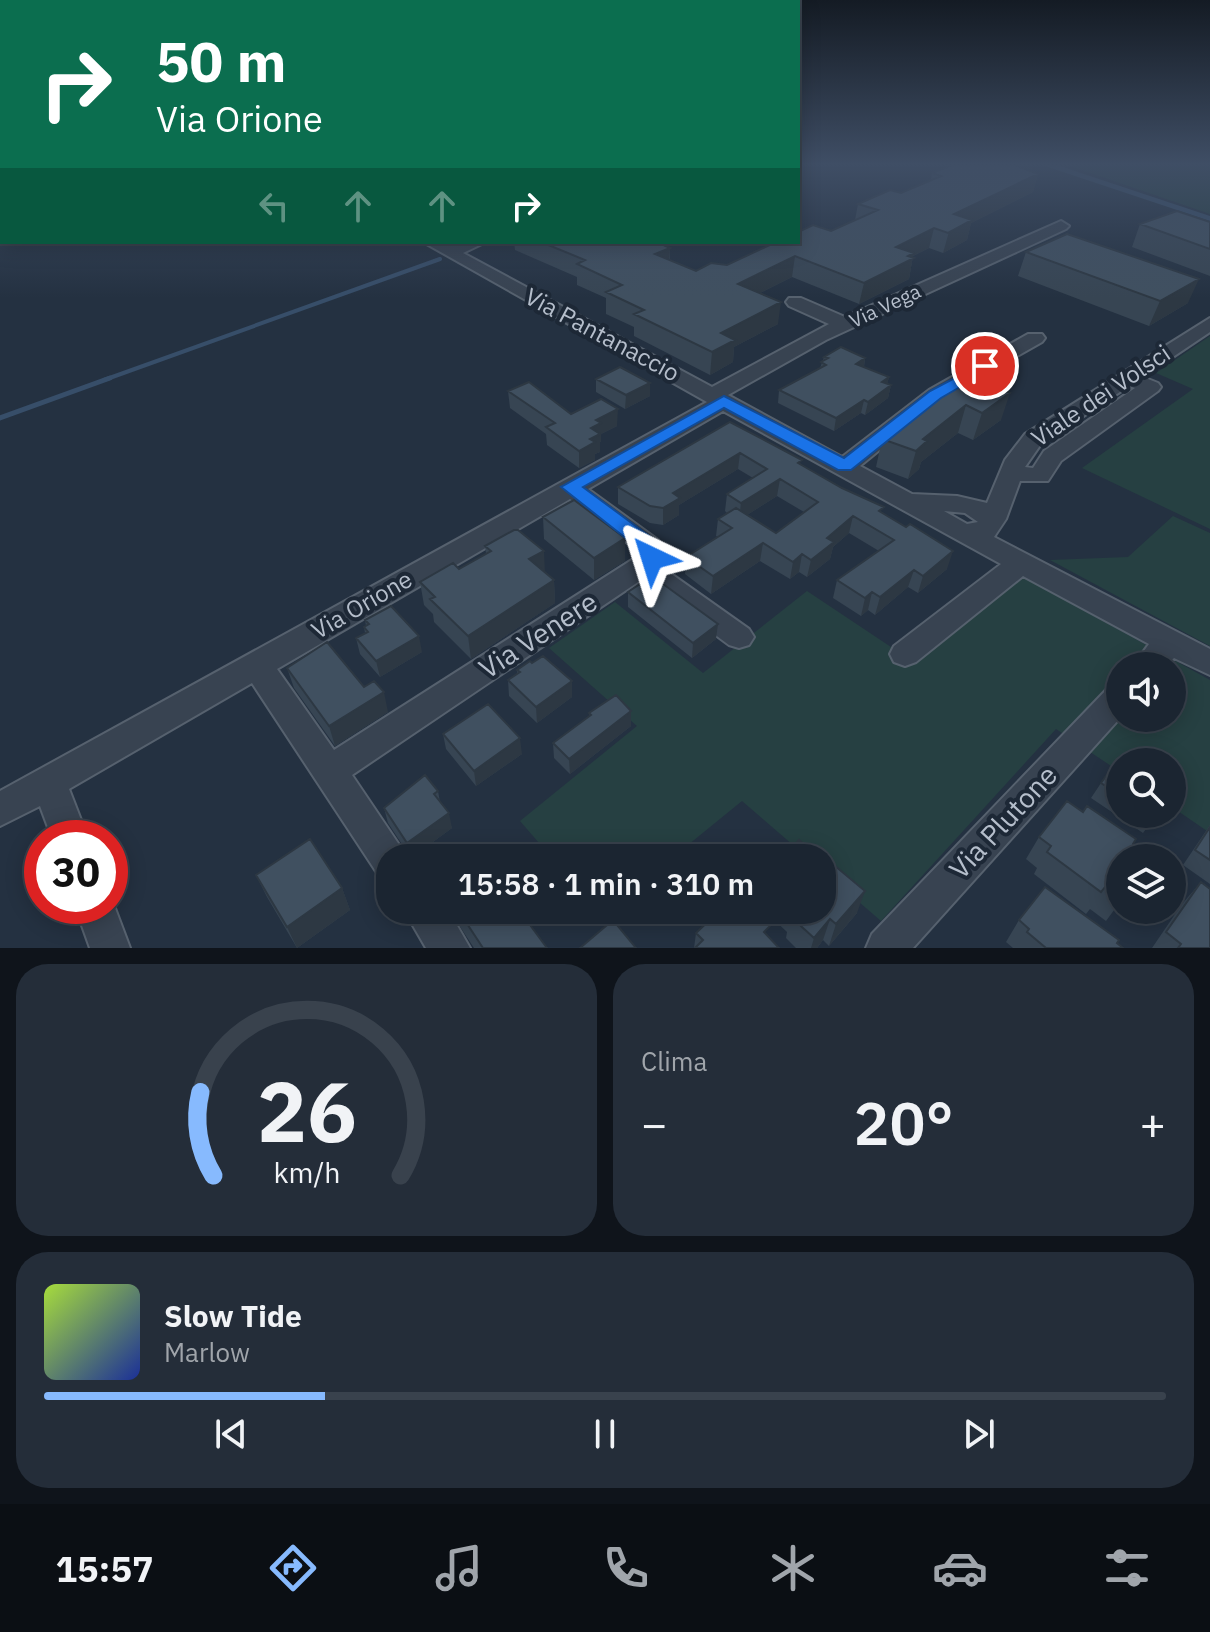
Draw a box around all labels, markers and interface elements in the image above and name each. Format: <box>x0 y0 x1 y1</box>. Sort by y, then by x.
text: 50 m <box>156 25 286 97</box>
icon: right <box>24 32 128 136</box>
text: Via Orione <box>156 95 323 142</box>
icon: left <box>252 184 296 228</box>
icon: ahead <box>336 184 380 228</box>
icon: ahead <box>420 184 464 228</box>
icon: right <box>504 184 548 228</box>
street label: Via Vega <box>844 277 925 334</box>
street label: Via Pantanaccio <box>519 280 685 388</box>
pin <box>951 332 1019 400</box>
street label: Viale dei Volsci <box>1025 337 1176 454</box>
icon: arrive <box>963 344 1007 388</box>
position arrow <box>610 516 694 600</box>
street label: Via Orione <box>305 562 418 646</box>
street label: Via Venere <box>471 583 604 687</box>
map controls <box>1106 652 1186 924</box>
button: sound <box>1106 652 1186 732</box>
button: search <box>1106 748 1186 828</box>
street label: Via Plutone <box>940 757 1065 886</box>
speed limit sign: 30 <box>24 820 128 924</box>
button: layers <box>1106 844 1186 924</box>
text: 15:58 · 1 min · 310 m <box>458 864 754 903</box>
text: Clima <box>641 1044 707 1078</box>
text: 26 <box>257 1057 356 1165</box>
text: 20° <box>853 1083 954 1162</box>
text: − <box>641 1095 667 1152</box>
text: + <box>1140 1095 1166 1152</box>
text: km/h <box>273 1154 340 1191</box>
text: Slow Tide <box>164 1296 302 1335</box>
text: Marlow <box>164 1335 250 1369</box>
icon: previous <box>209 1412 253 1456</box>
icon: pause <box>583 1412 627 1456</box>
icon: next <box>957 1412 1001 1456</box>
icon: directions <box>265 1540 321 1596</box>
icon: music <box>431 1540 487 1596</box>
icon: phone <box>598 1540 654 1596</box>
icon: climate <box>765 1540 821 1596</box>
icon: car <box>932 1540 988 1596</box>
icon: filters <box>1099 1540 1155 1596</box>
text: 15:57 <box>55 1545 154 1592</box>

